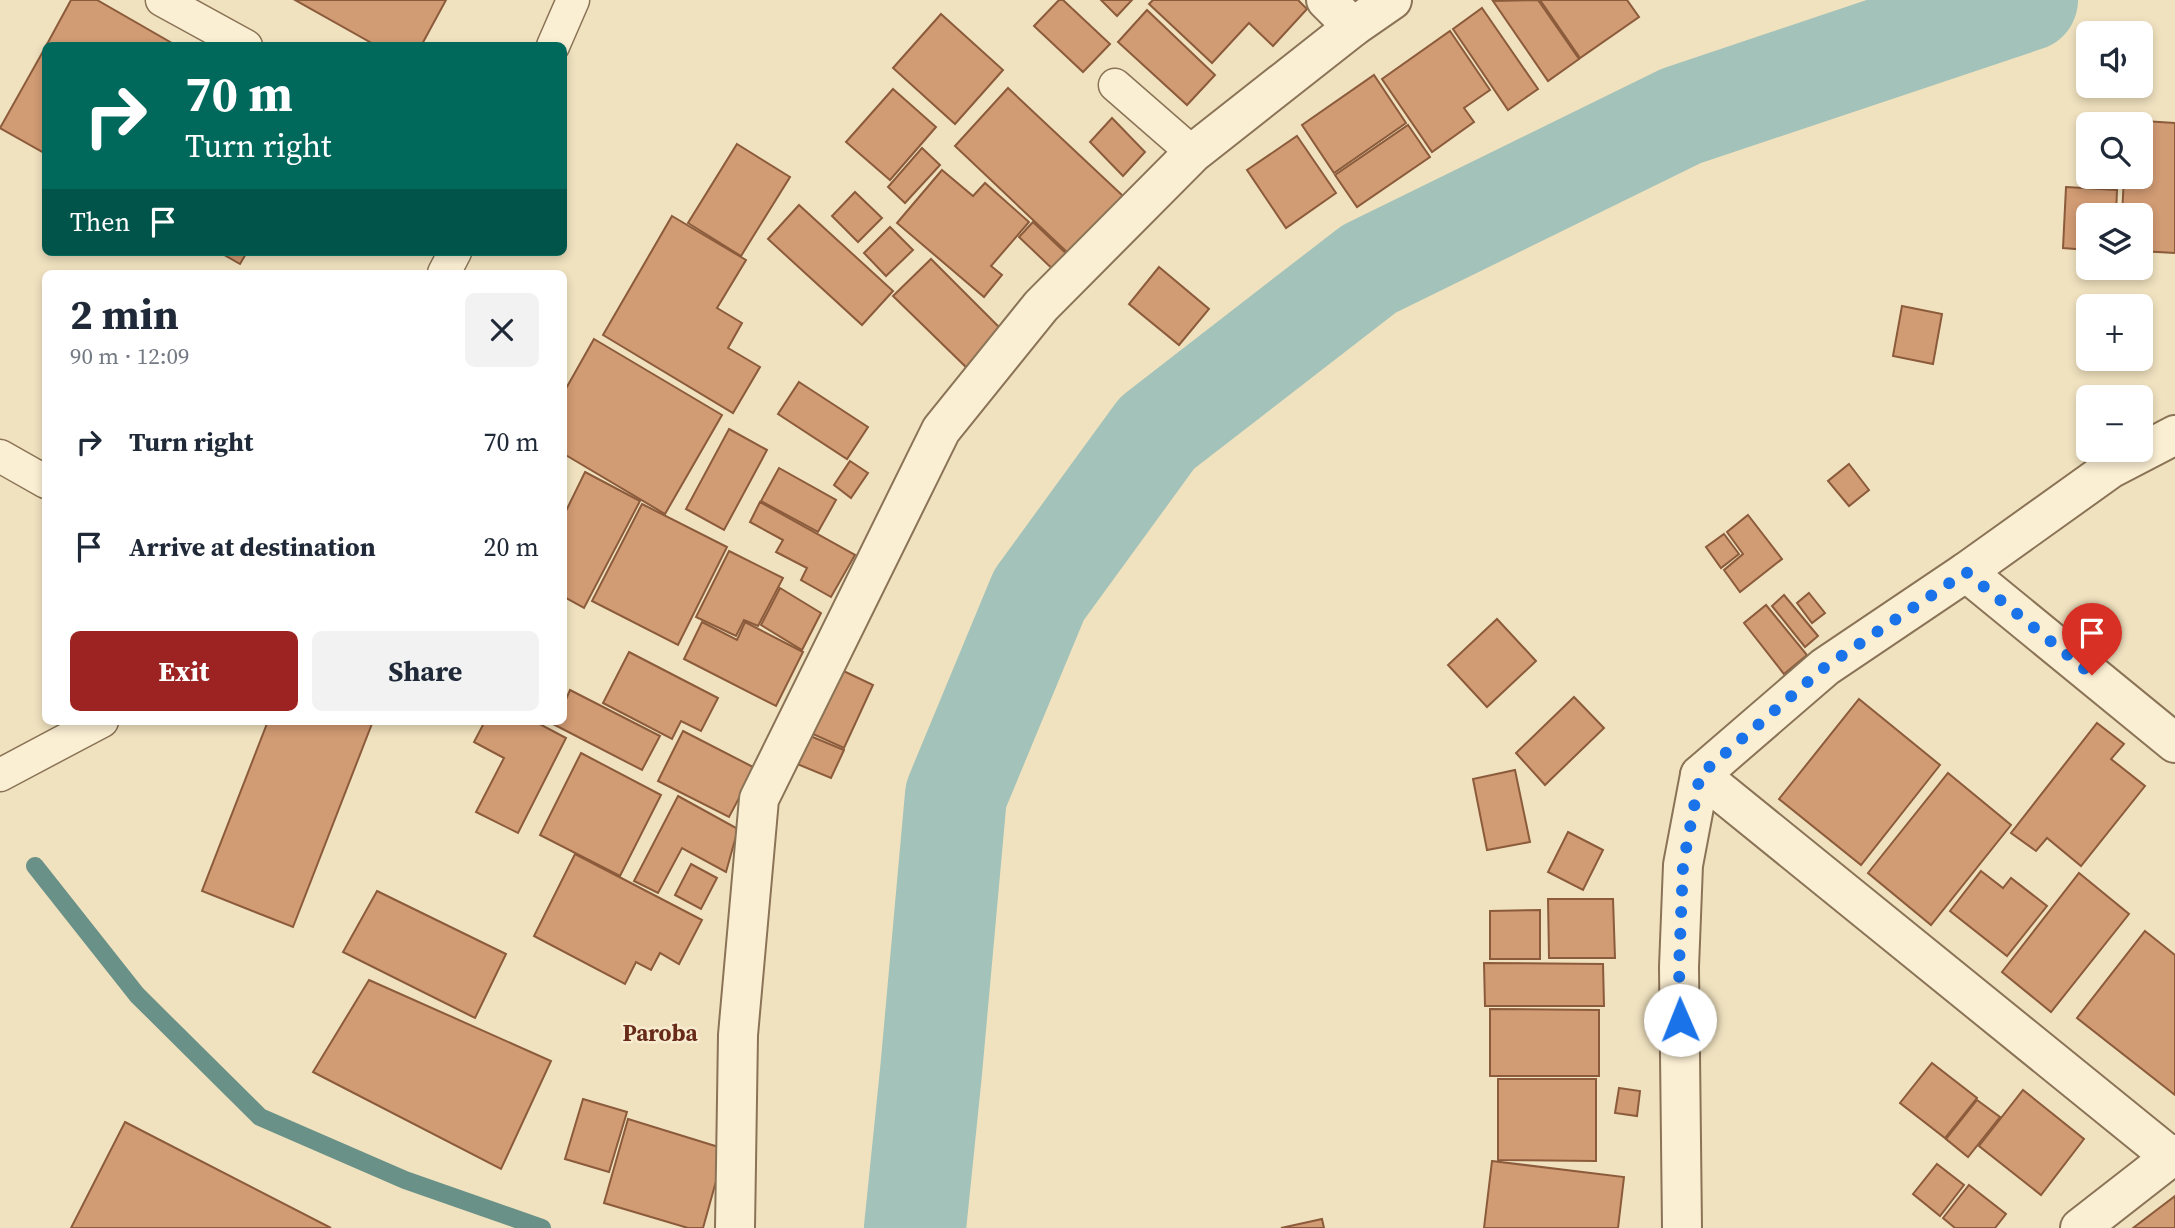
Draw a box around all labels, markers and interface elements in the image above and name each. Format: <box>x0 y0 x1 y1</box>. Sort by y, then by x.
map controls <box>2076 21 2153 462</box>
button: sound <box>2076 21 2153 98</box>
text: 70 m <box>185 60 293 127</box>
icon: right <box>70 70 161 161</box>
button: search <box>2076 112 2153 189</box>
text: Turn right <box>185 124 331 168</box>
icon: arrive <box>144 203 182 241</box>
button: layers <box>2076 203 2153 280</box>
text: Then <box>70 204 130 240</box>
text: 2 min <box>70 285 179 343</box>
button: close <box>465 293 539 367</box>
button: + <box>2076 294 2153 371</box>
text: 90 m · 12:09 <box>70 340 190 372</box>
button: − <box>2076 385 2153 462</box>
icon: right <box>70 423 108 461</box>
text: Turn right <box>129 424 253 460</box>
text: 70 m <box>484 424 539 460</box>
icon: arrive <box>70 528 108 566</box>
text: Arrive at destination <box>129 529 376 565</box>
text: 20 m <box>484 529 539 565</box>
pin <box>2062 603 2122 675</box>
icon: arrive <box>2073 614 2111 652</box>
button: Exit <box>70 631 298 711</box>
button: Share <box>312 631 539 711</box>
position arrow <box>1643 983 1717 1057</box>
district label: Paroba <box>622 1017 698 1049</box>

